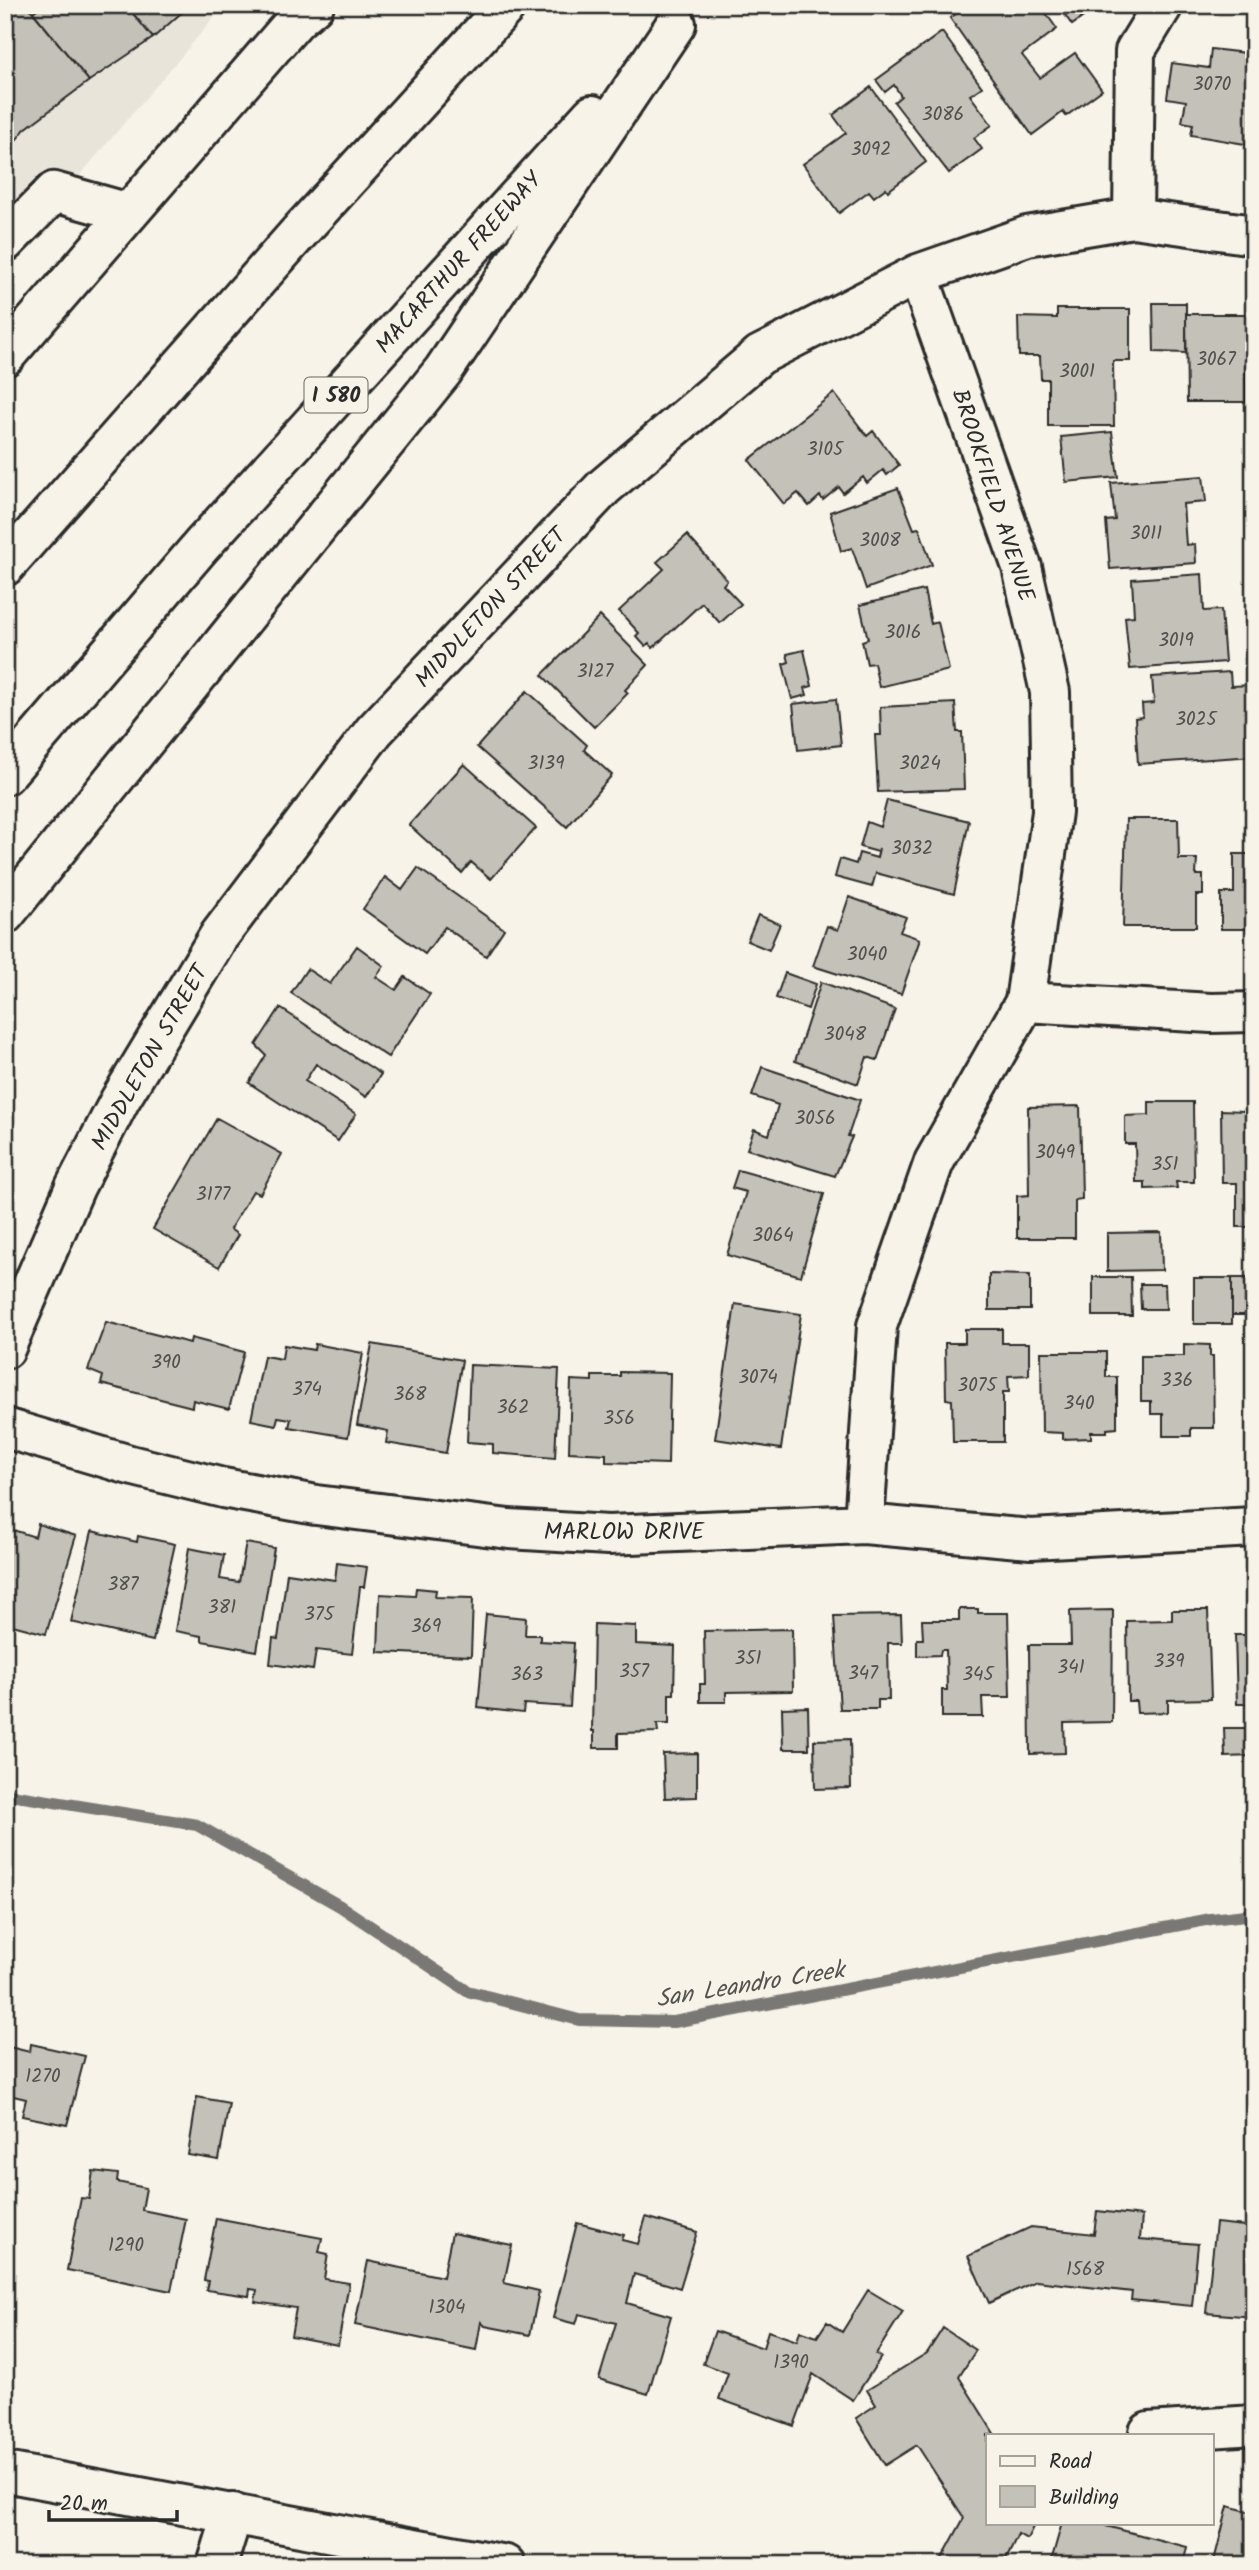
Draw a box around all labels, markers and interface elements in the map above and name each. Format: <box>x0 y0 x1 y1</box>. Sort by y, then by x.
house number: 3070 <box>1193 70 1231 100</box>
house number: 3086 <box>922 100 964 130</box>
house number: 3092 <box>851 135 891 165</box>
street label: MACARTHUR FREEWAY <box>367 163 552 363</box>
house number: 3067 <box>1196 345 1237 375</box>
house number: 3001 <box>1059 357 1095 387</box>
road number: I 580 <box>304 378 368 412</box>
street label: BROOKFIELD AVENUE <box>941 385 1044 607</box>
house number: 3105 <box>807 435 845 465</box>
street label: MIDDLETON STREET <box>407 518 577 697</box>
house number: 3011 <box>1130 519 1162 549</box>
house number: 3008 <box>859 526 901 556</box>
house number: 3016 <box>885 618 921 648</box>
house number: 3019 <box>1158 626 1194 656</box>
house number: 3127 <box>577 657 615 687</box>
house number: 3025 <box>1175 705 1219 735</box>
house number: 3139 <box>528 749 564 779</box>
house number: 3024 <box>899 749 941 779</box>
house number: 3032 <box>891 834 933 864</box>
house number: 3040 <box>847 940 887 970</box>
street label: MIDDLETON STREET <box>83 957 219 1158</box>
house number: 3048 <box>824 1020 867 1050</box>
house number: 3056 <box>794 1104 836 1134</box>
house number: 3049 <box>1035 1138 1075 1168</box>
house number: 351 <box>1151 1150 1179 1180</box>
house number: 3177 <box>196 1180 231 1210</box>
house number: 3064 <box>752 1221 794 1251</box>
house number: 390 <box>151 1348 181 1378</box>
house number: 3074 <box>738 1363 778 1393</box>
house number: 336 <box>1161 1366 1193 1396</box>
house number: 3075 <box>957 1371 998 1401</box>
house number: 374 <box>292 1375 322 1405</box>
house number: 368 <box>394 1380 427 1410</box>
house number: 340 <box>1064 1389 1094 1419</box>
house number: 362 <box>497 1393 529 1423</box>
house number: 356 <box>603 1404 635 1434</box>
street label: MARLOW DRIVE <box>544 1515 705 1551</box>
house number: 387 <box>107 1570 140 1600</box>
house number: 381 <box>208 1593 236 1623</box>
house number: 375 <box>304 1600 336 1630</box>
house number: 369 <box>411 1612 441 1642</box>
house number: 351 <box>734 1644 762 1674</box>
house number: 339 <box>1154 1647 1184 1677</box>
house number: 341 <box>1057 1653 1085 1683</box>
house number: 357 <box>619 1657 650 1687</box>
house number: 347 <box>848 1659 879 1689</box>
house number: 363 <box>511 1660 543 1690</box>
house number: 345 <box>962 1660 996 1690</box>
water label: San Leandro Creek <box>653 1951 851 2020</box>
house number: 1270 <box>25 2062 61 2092</box>
house number: 1290 <box>108 2231 144 2261</box>
house number: 1568 <box>1066 2255 1105 2285</box>
house number: 1304 <box>429 2293 465 2323</box>
house number: 1390 <box>773 2348 809 2378</box>
legend <box>986 2434 1214 2524</box>
text: Road <box>1049 2446 1092 2479</box>
scale bar <box>49 2479 177 2523</box>
text: Building <box>1049 2482 1119 2515</box>
text: 20 m <box>60 2488 108 2521</box>

